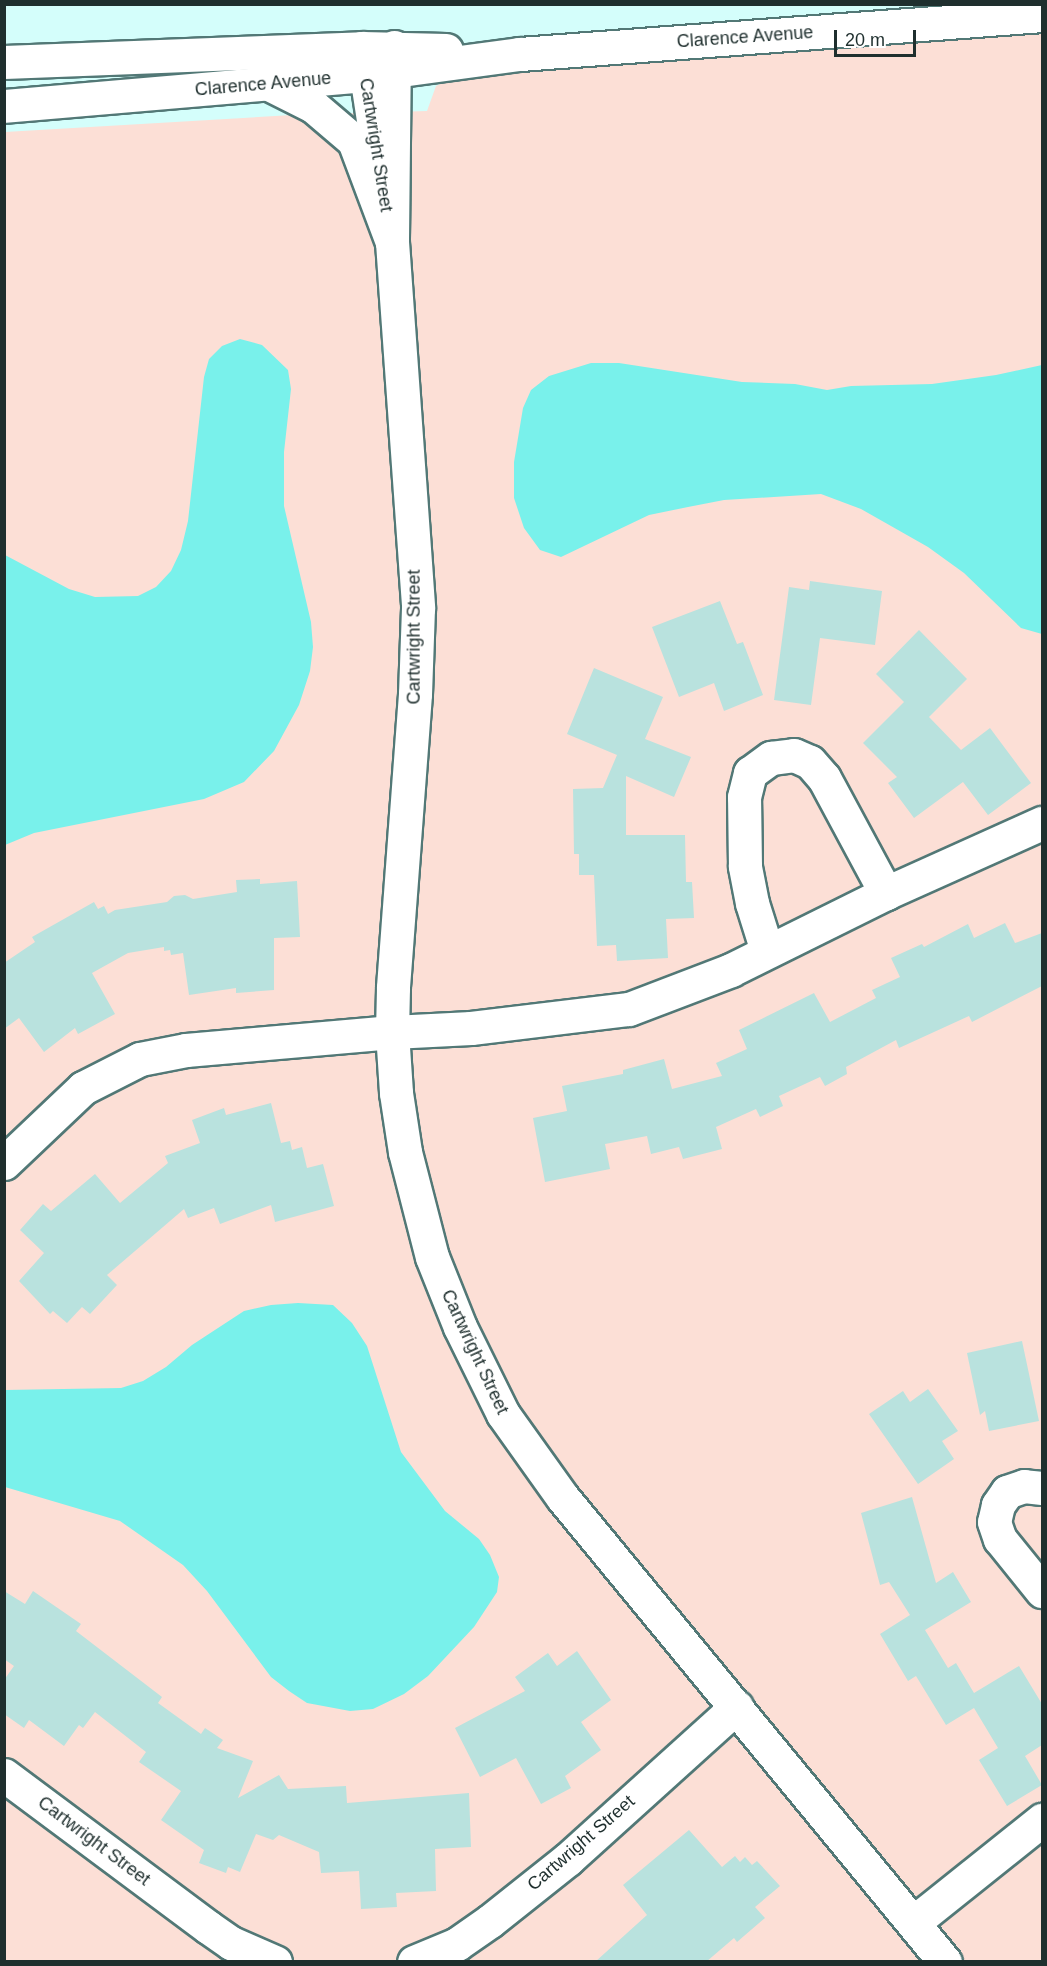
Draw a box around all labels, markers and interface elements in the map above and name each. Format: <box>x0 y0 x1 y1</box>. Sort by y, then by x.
scale bar <box>837 18 920 56</box>
street label: Clarence Avenue <box>676 21 814 53</box>
text: 20 m <box>845 30 885 50</box>
street label: Clarence Avenue <box>193 67 333 101</box>
street label: Cartwright Street <box>355 77 397 213</box>
street label: Cartwright Street <box>403 569 425 705</box>
street label: Cartwright Street <box>437 1286 513 1418</box>
street label: Cartwright Street <box>523 1791 639 1895</box>
street label: Cartwright Street <box>34 1792 154 1890</box>

